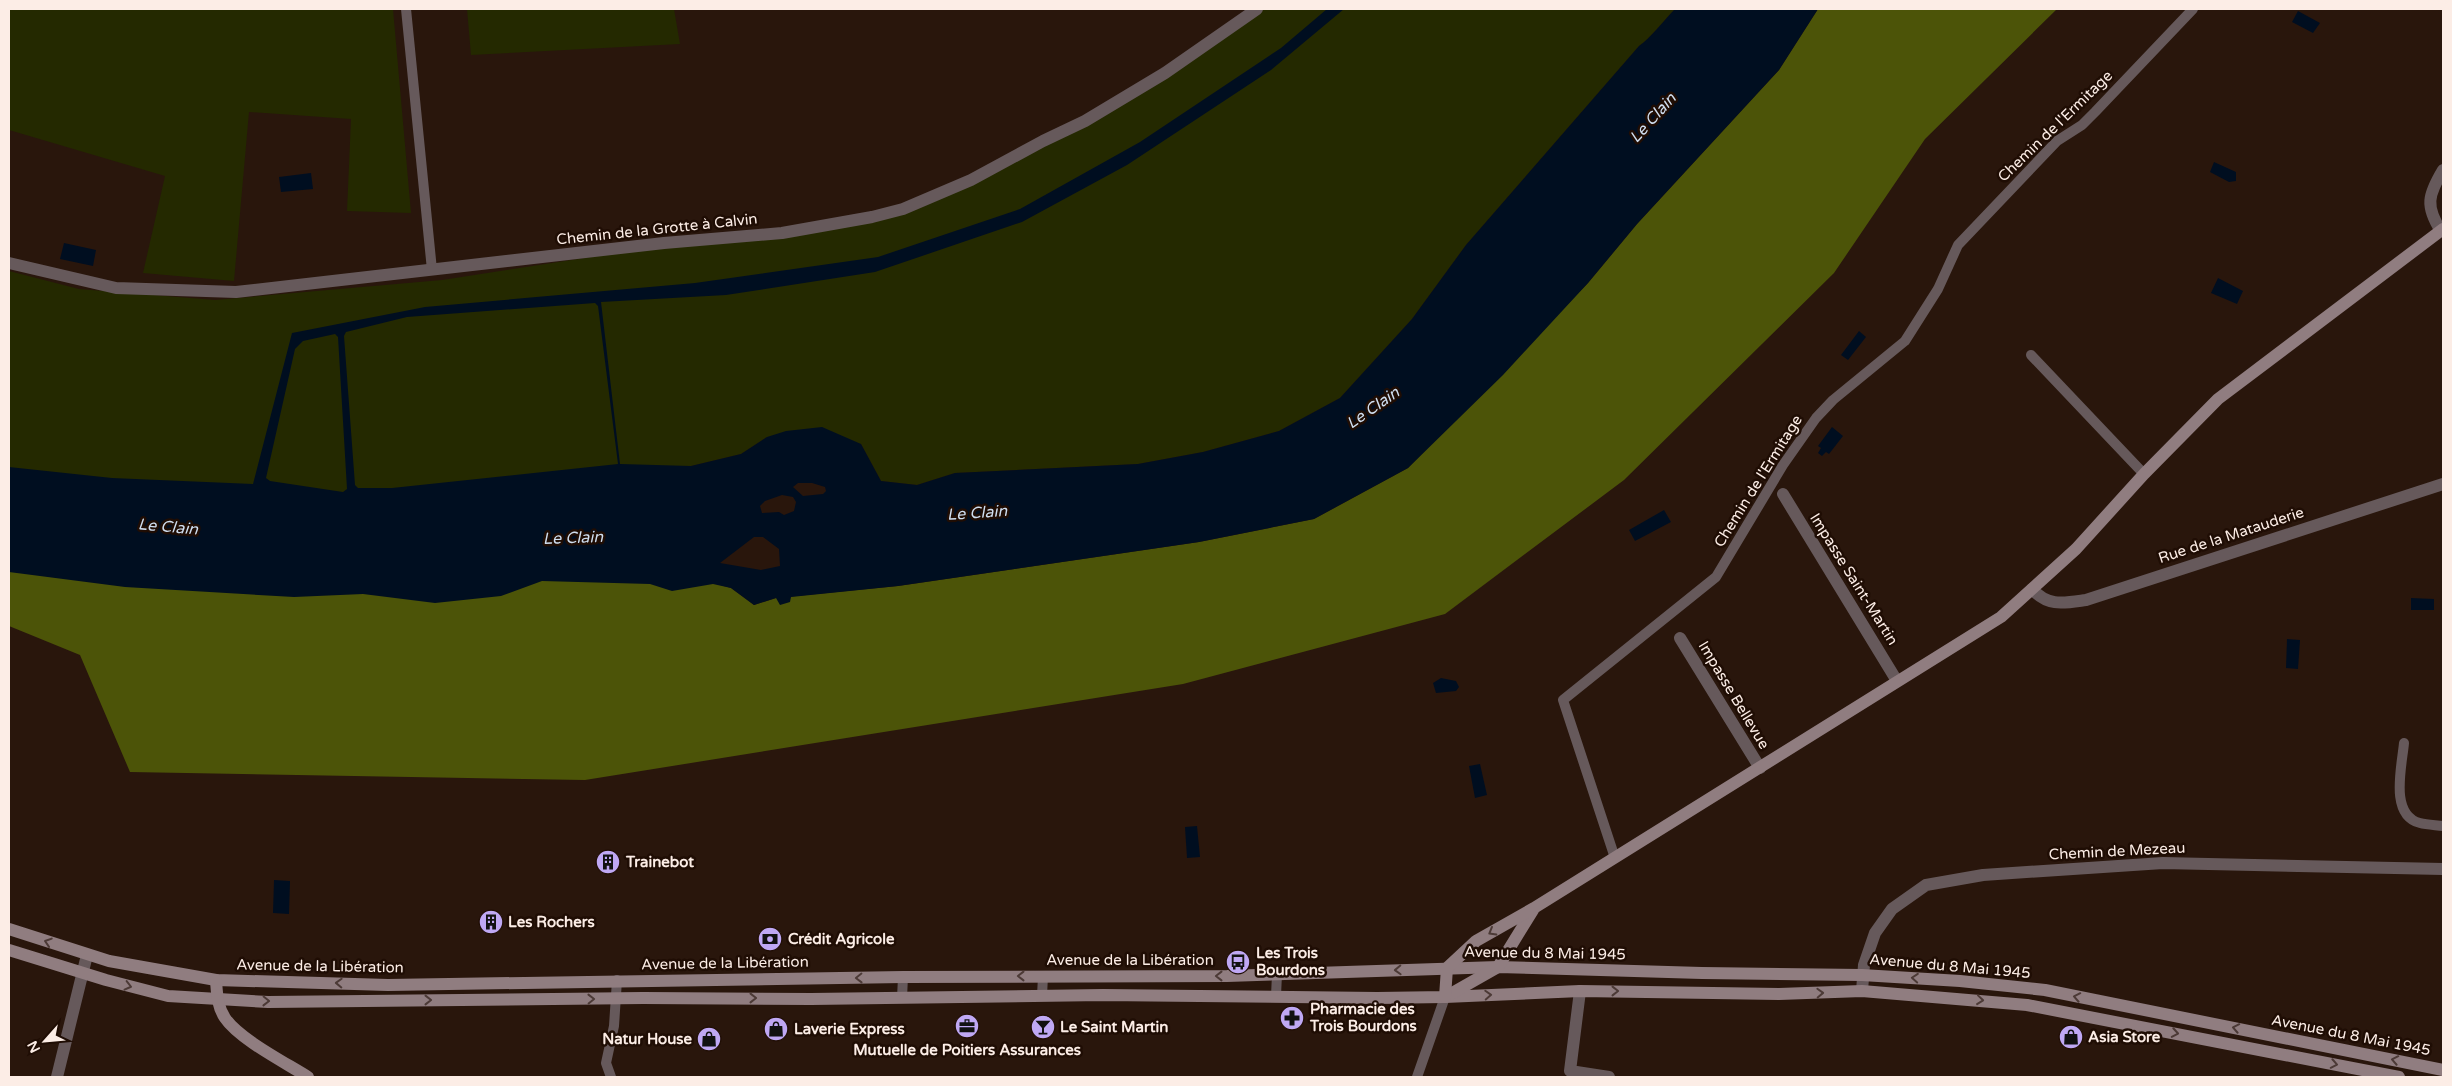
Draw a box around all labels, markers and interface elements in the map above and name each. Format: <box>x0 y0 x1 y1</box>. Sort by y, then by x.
street label: Chemin de l'Ermitage <box>1994 67 2116 185</box>
water label: Le Clain <box>1625 88 1681 147</box>
street label: Chemin de la Grotte à Calvin <box>556 209 758 249</box>
water label: Le Clain <box>1343 382 1404 433</box>
street label: Chemin de l'Ermitage <box>1710 412 1806 550</box>
water label: Le Clain <box>946 501 1009 525</box>
street label: Rue de la Matauderie <box>2156 503 2306 567</box>
street label: Impasse Saint-Martin <box>1806 510 1902 648</box>
water label: Le Clain <box>137 514 200 540</box>
water label: Le Clain <box>543 527 605 549</box>
street label: Impasse Bellevue <box>1695 638 1773 752</box>
street label: Chemin de Mezeau <box>2048 838 2186 864</box>
building icon: Trainebot <box>595 849 621 875</box>
place label: Trainebot <box>625 853 694 871</box>
building icon: Les Rochers <box>478 909 504 935</box>
place label: Les Rochers <box>508 913 595 931</box>
bank icon: Crédit Agricole <box>757 926 783 952</box>
one-way arrow <box>1488 926 1497 936</box>
place label: Crédit Agricole <box>788 930 895 949</box>
one-way arrow <box>44 938 52 948</box>
street label: Avenue du 8 Mai 1945 <box>1464 943 1626 963</box>
place label: Les Trois Bourdons <box>1256 944 1325 979</box>
bus stop icon: Les Trois Bourdons <box>1225 949 1251 975</box>
street label: Avenue du 8 Mai 1945 <box>1869 950 2031 982</box>
street label: Avenue de la Libération <box>1046 951 1214 969</box>
street label: Avenue de la Libération <box>641 953 809 973</box>
street label: Avenue de la Libération <box>236 956 404 976</box>
one-way arrow <box>1394 964 1402 975</box>
one-way arrow <box>1017 971 1024 981</box>
one-way arrow <box>1214 971 1222 981</box>
one-way arrow <box>854 972 862 983</box>
one-way arrow <box>1911 973 1919 984</box>
one-way arrow <box>335 977 343 988</box>
one-way arrow <box>124 980 133 991</box>
one-way arrow <box>1611 986 1619 996</box>
one-way arrow <box>1817 987 1825 998</box>
one-way arrow <box>1484 990 1492 1000</box>
one-way arrow <box>2072 992 2081 1002</box>
one-way arrow <box>587 993 595 1004</box>
one-way arrow <box>750 993 758 1004</box>
one-way arrow <box>425 995 433 1005</box>
one-way arrow <box>1977 995 1985 1006</box>
one-way arrow <box>262 996 270 1007</box>
place label: Pharmacie des Trois Bourdons <box>1309 1000 1417 1035</box>
pharmacy icon: Pharmacie des Trois Bourdons <box>1279 1005 1305 1031</box>
street label: Avenue du 8 Mai 1945 <box>2270 1011 2432 1059</box>
office icon: Mutuelle de Poitiers Assurances <box>954 1013 980 1039</box>
bar icon: Le Saint Martin <box>1030 1014 1056 1040</box>
north arrow <box>20 1016 70 1066</box>
shop icon: Laverie Express <box>763 1016 789 1042</box>
place label: Le Saint Martin <box>1060 1018 1168 1036</box>
place label: Laverie Express <box>794 1020 905 1039</box>
one-way arrow <box>2232 1023 2241 1034</box>
shop icon: Asia Store <box>2058 1024 2084 1050</box>
shop icon: Natur House <box>696 1026 722 1052</box>
one-way arrow <box>2171 1027 2179 1037</box>
place label: Asia Store <box>2088 1028 2161 1046</box>
place label: Natur House <box>602 1030 693 1048</box>
text: N <box>24 1038 44 1056</box>
place label: Mutuelle de Poitiers Assurances <box>853 1041 1081 1059</box>
one-way arrow <box>2391 1056 2400 1066</box>
one-way arrow <box>2330 1059 2339 1069</box>

